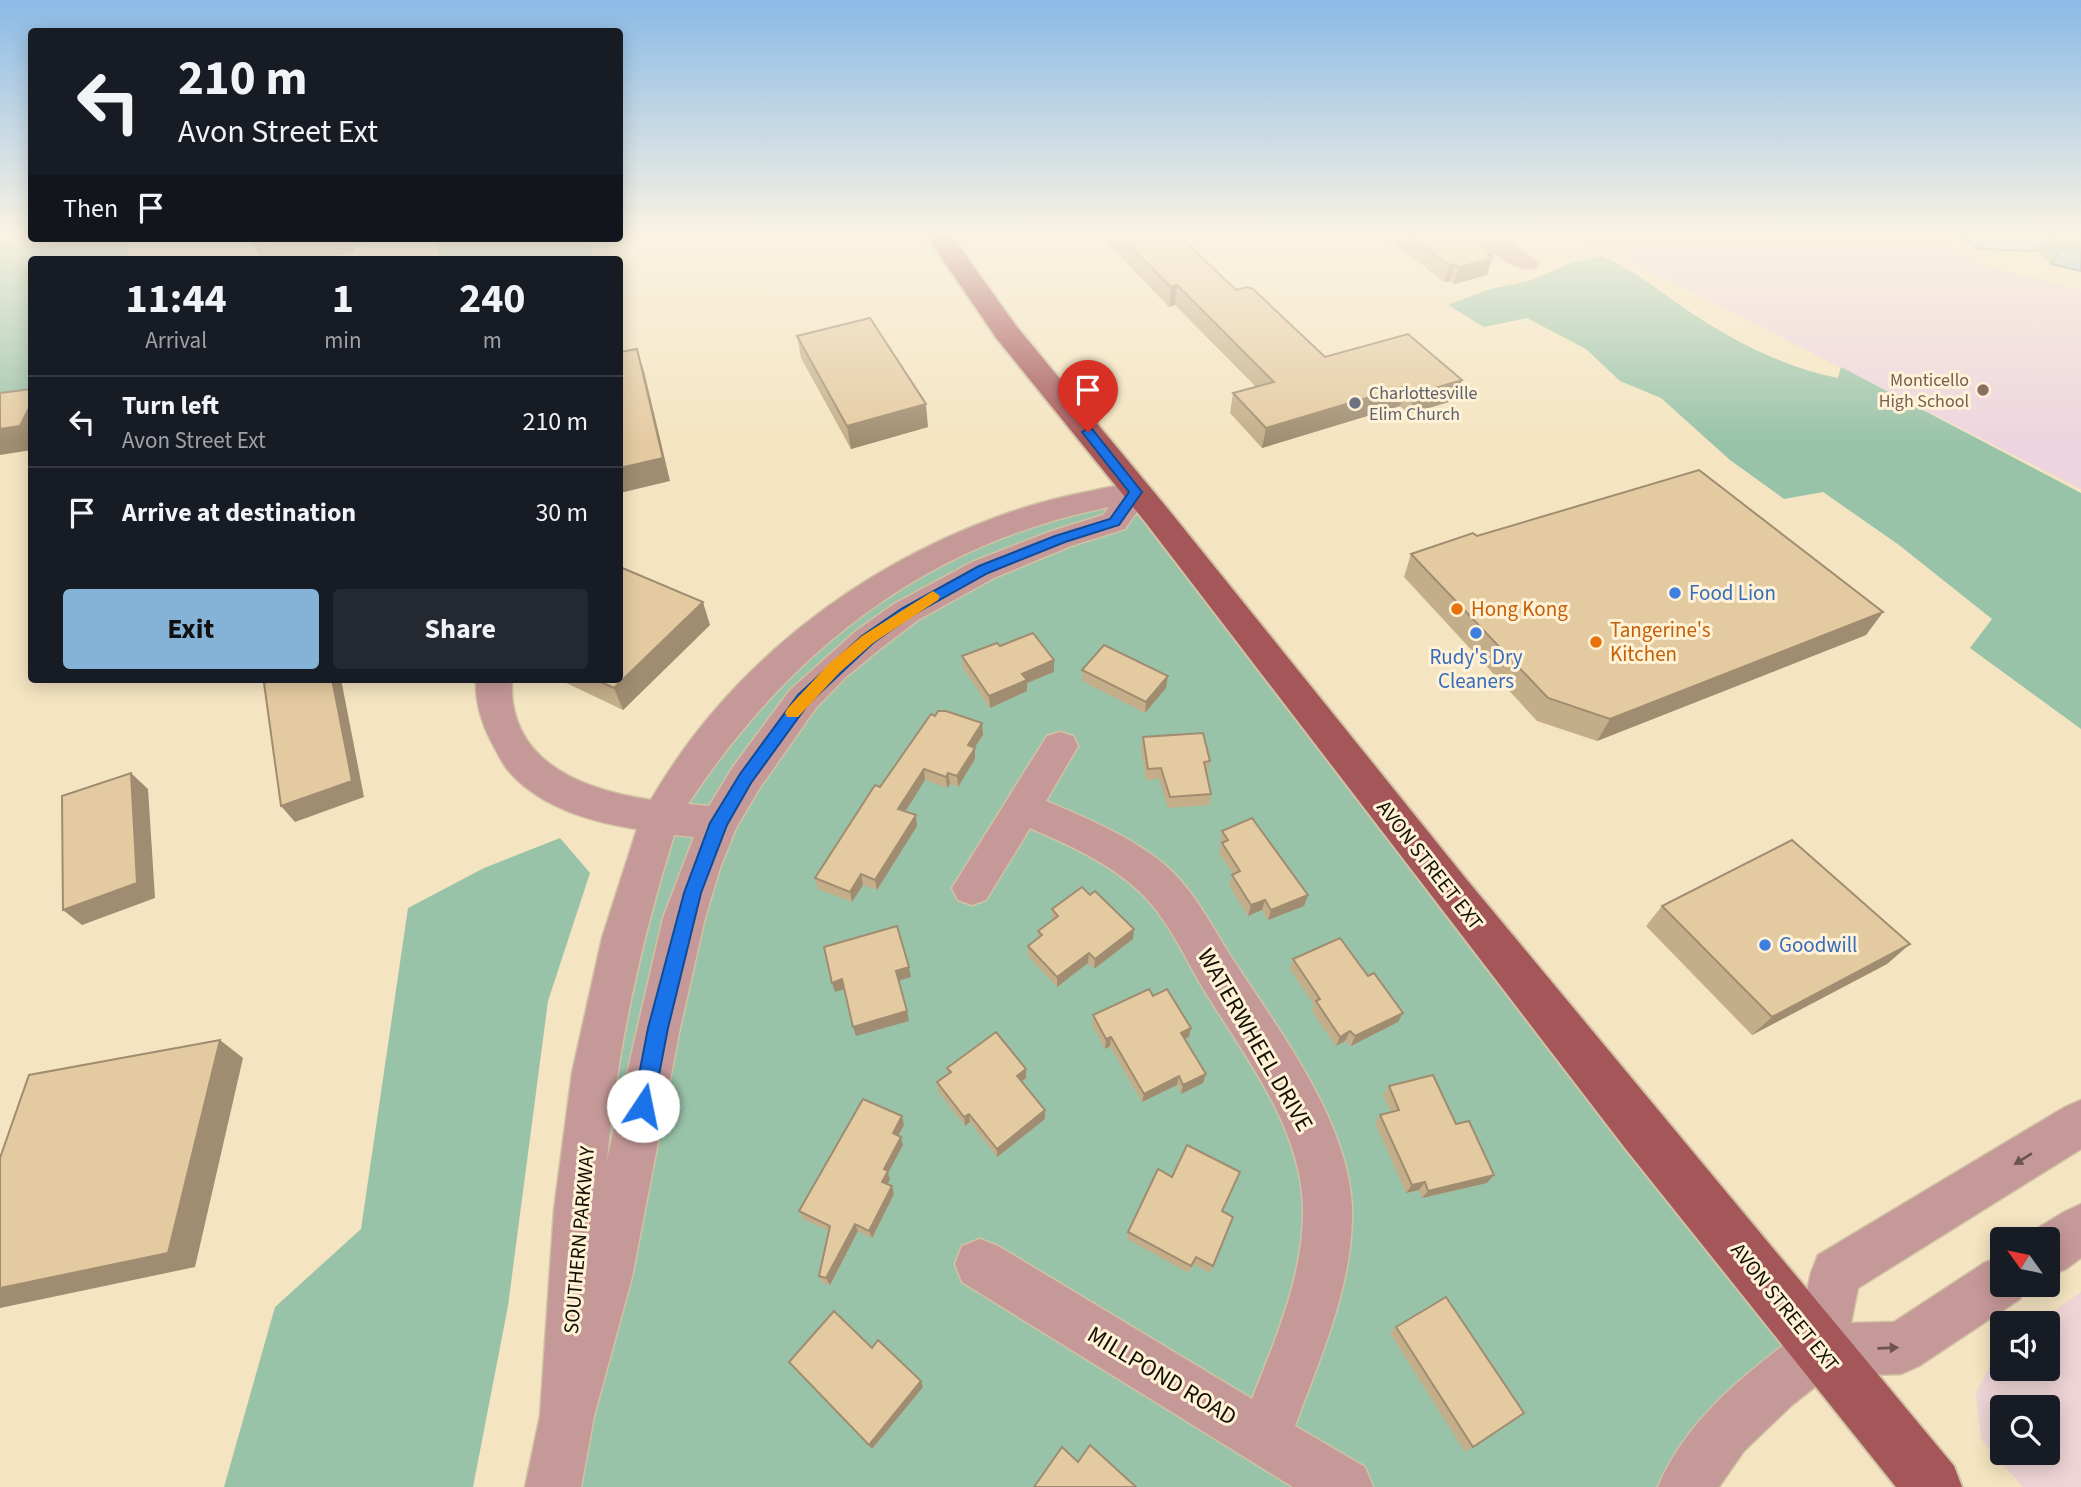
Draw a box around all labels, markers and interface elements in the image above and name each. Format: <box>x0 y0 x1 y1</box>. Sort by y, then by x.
text: 210 m <box>178 44 307 114</box>
icon: left <box>63 56 154 147</box>
text: Avon Street Ext <box>178 109 378 155</box>
icon: arrive <box>132 189 170 227</box>
text: Then <box>63 190 118 227</box>
text: 11:44 <box>125 269 227 329</box>
text: 1 <box>332 269 354 329</box>
text: 240 <box>459 269 526 329</box>
text: Arrival <box>145 324 207 357</box>
text: min <box>324 324 362 357</box>
text: m <box>483 324 502 357</box>
pin <box>1058 360 1118 432</box>
place label: Monticello High School <box>1879 368 1969 414</box>
icon: arrive <box>1069 371 1107 409</box>
place label: Charlottesville Elim Church <box>1369 381 1477 427</box>
marker: Monticello High School <box>1975 382 1991 398</box>
text: Turn left <box>122 387 219 424</box>
marker: Charlottesville Elim Church <box>1347 395 1363 411</box>
icon: left <box>63 403 101 441</box>
text: 210 m <box>522 403 588 440</box>
text: Avon Street Ext <box>122 424 266 457</box>
icon: arrive <box>63 494 101 532</box>
text: Arrive at destination <box>122 494 356 531</box>
text: 30 m <box>535 494 588 531</box>
place label: Food Lion <box>1689 578 1776 608</box>
marker: Food Lion <box>1667 585 1683 601</box>
button: Exit <box>63 589 319 669</box>
button: Share <box>333 589 588 669</box>
place label: Hong Kong <box>1471 594 1568 624</box>
marker: Hong Kong <box>1449 601 1465 617</box>
place label: Tangerine's Kitchen <box>1610 615 1711 669</box>
marker: Rudy's Dry Cleaners <box>1468 625 1484 641</box>
marker: Tangerine's Kitchen <box>1588 634 1604 650</box>
place label: Rudy's Dry Cleaners <box>1429 642 1523 696</box>
street label: AVON STREET EXT <box>1370 794 1490 936</box>
place label: Goodwill <box>1779 930 1857 960</box>
marker: Goodwill <box>1757 937 1773 953</box>
street label: WATERWHEEL DRIVE <box>1188 942 1322 1138</box>
position arrow <box>606 1069 680 1143</box>
street label: SOUTHERN PARKWAY <box>556 1144 602 1335</box>
one-way arrow <box>2013 1152 2032 1165</box>
north arrow <box>1990 1227 2060 1297</box>
map controls <box>1990 1227 2060 1465</box>
street label: AVON STREET EXT <box>1724 1236 1846 1378</box>
button: sound <box>1990 1311 2060 1381</box>
street label: MILLPOND ROAD <box>1081 1318 1243 1434</box>
one-way arrow <box>1877 1342 1899 1354</box>
button: search <box>1990 1395 2060 1465</box>

